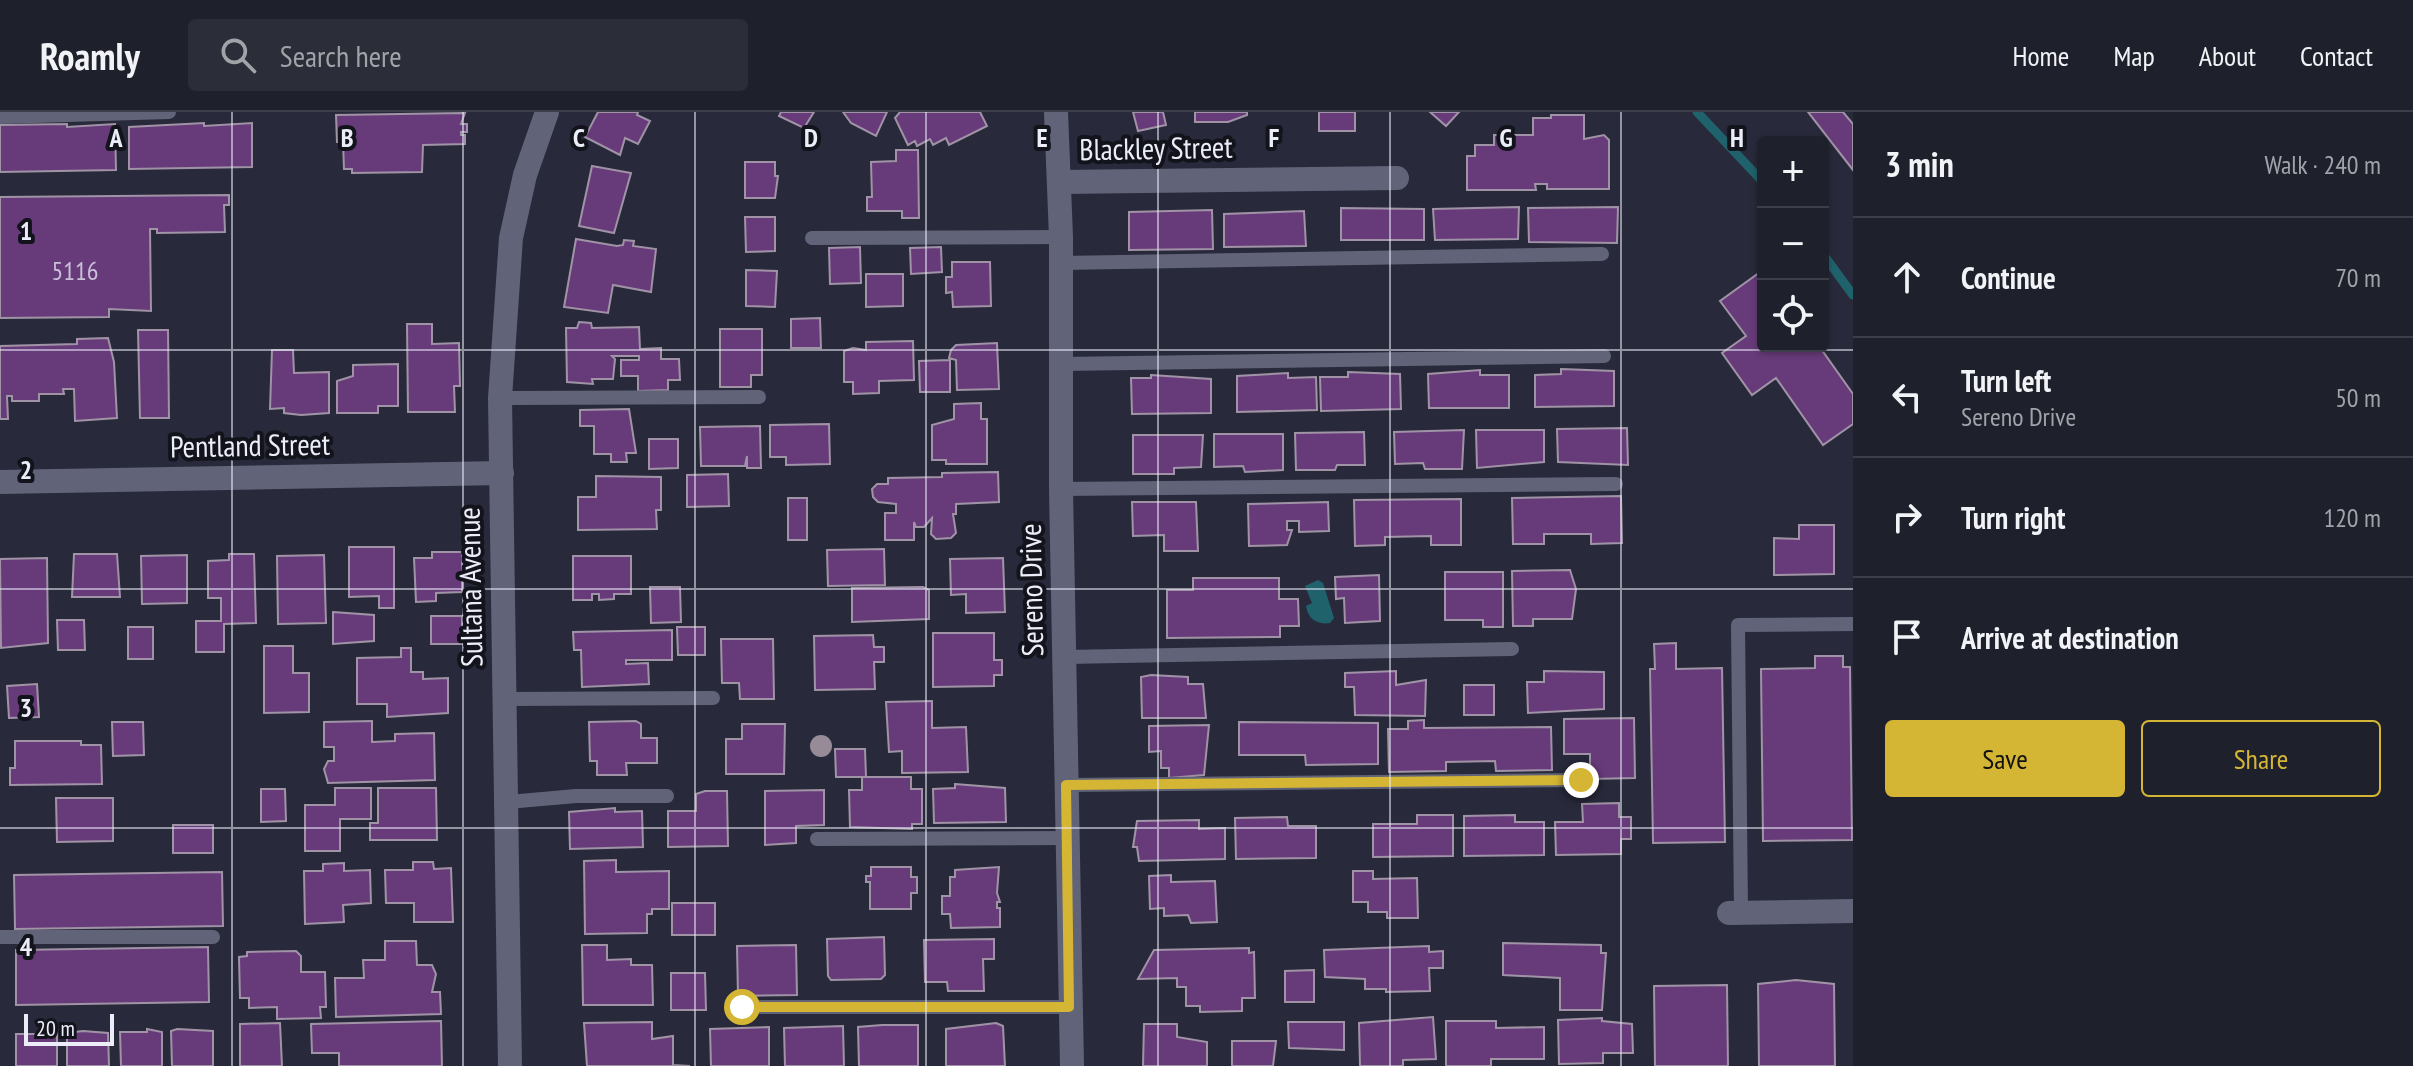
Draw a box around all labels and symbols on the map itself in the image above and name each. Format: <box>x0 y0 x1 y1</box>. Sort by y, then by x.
text: A <box>108 121 123 154</box>
text: B <box>341 121 354 154</box>
text: C <box>573 121 585 154</box>
text: D <box>804 121 818 154</box>
text: E <box>1036 121 1048 154</box>
text: F <box>1269 121 1280 154</box>
text: G <box>1499 121 1513 154</box>
text: H <box>1730 121 1744 154</box>
street label: Blackley Street <box>1079 127 1234 168</box>
text: 1 <box>20 214 32 247</box>
house number: 5116 <box>52 254 98 287</box>
street label: Pentland Street <box>170 424 331 465</box>
text: 2 <box>20 453 32 486</box>
street label: Sultana Avenue <box>449 507 490 667</box>
street label: Sereno Drive <box>1010 523 1051 657</box>
text: 3 <box>20 691 32 724</box>
route end <box>1563 762 1599 798</box>
text: 4 <box>20 930 33 963</box>
route start <box>724 989 760 1025</box>
scale bar <box>24 1010 114 1046</box>

